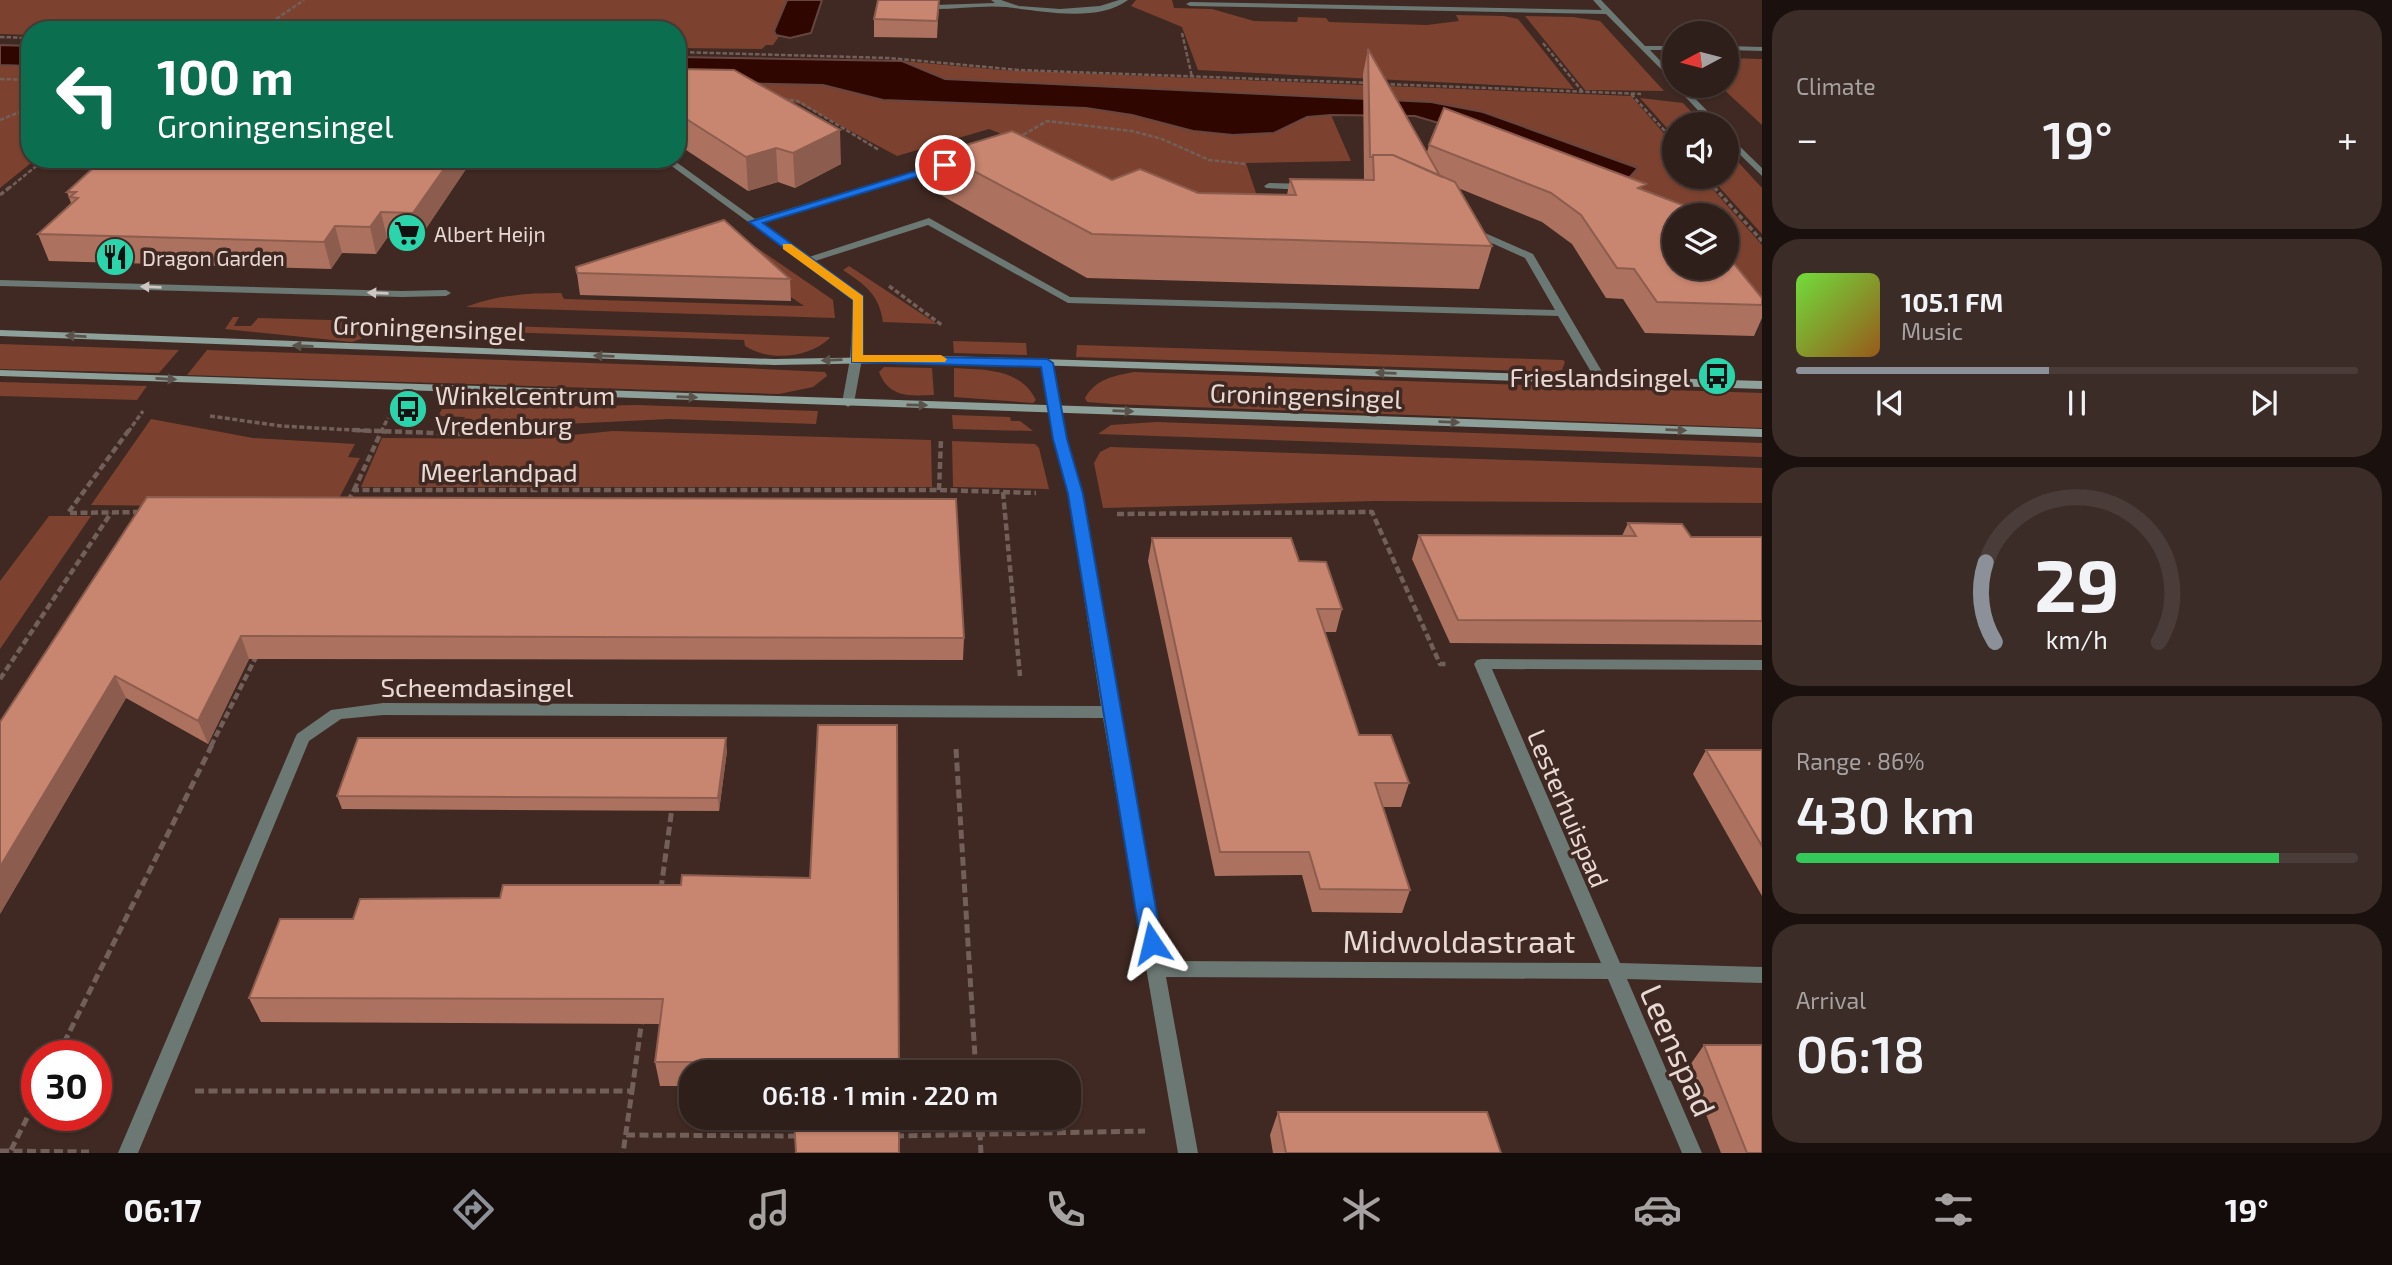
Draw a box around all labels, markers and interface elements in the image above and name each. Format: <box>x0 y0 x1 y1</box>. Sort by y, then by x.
north arrow <box>1662 21 1740 98</box>
map controls <box>1662 21 1739 280</box>
text: 100 m <box>157 46 294 105</box>
icon: left <box>42 49 133 140</box>
text: Climate <box>1796 72 1876 100</box>
text: Groningensingel <box>157 106 394 144</box>
text: 19° <box>2042 107 2113 169</box>
button: sound <box>1662 112 1739 189</box>
text: − <box>1796 115 1818 161</box>
text: + <box>2337 115 2358 161</box>
pin <box>915 135 975 195</box>
icon: arrive <box>926 146 964 184</box>
button: layers <box>1662 203 1739 280</box>
supermarket icon: Albert Heijn <box>386 212 428 254</box>
place label: Albert Heijn <box>434 221 546 247</box>
restaurant icon: Dragon Garden <box>94 236 136 278</box>
place label: Dragon Garden <box>142 245 285 270</box>
one-way arrow <box>139 282 161 293</box>
text: 105.1 FM <box>1901 286 2003 317</box>
one-way arrow <box>367 288 389 299</box>
street label: Groningensingel <box>332 308 526 346</box>
text: Music <box>1901 317 1963 345</box>
one-way arrow <box>65 331 87 342</box>
one-way arrow <box>292 340 314 351</box>
one-way arrow <box>593 350 615 361</box>
one-way arrow <box>820 354 842 366</box>
bus stop icon: Frieslandsingel <box>1696 355 1738 397</box>
place label: Frieslandsingel <box>1510 361 1690 392</box>
one-way arrow <box>1374 368 1396 379</box>
one-way arrow <box>155 373 177 384</box>
street label: Groningensingel <box>1209 376 1403 414</box>
place label: Winkelcentrum Vredenburg <box>435 379 615 440</box>
icon: previous <box>1871 384 1909 422</box>
icon: pause <box>2058 384 2096 422</box>
icon: next <box>2245 384 2283 422</box>
bus stop icon: Winkelcentrum Vredenburg <box>387 388 429 430</box>
one-way arrow <box>677 392 699 403</box>
one-way arrow <box>906 399 928 410</box>
one-way arrow <box>1112 406 1134 417</box>
one-way arrow <box>1438 417 1460 428</box>
one-way arrow <box>1665 425 1687 436</box>
street label: Meerlandpad <box>420 456 578 487</box>
text: 29 <box>2034 540 2120 628</box>
text: km/h <box>2046 624 2108 654</box>
street label: Scheemdasingel <box>380 671 574 702</box>
street label: Lesterhuispad <box>1522 724 1616 892</box>
text: Range · 86% <box>1796 747 1925 775</box>
text: 430 km <box>1796 782 1975 844</box>
position arrow <box>1115 906 1189 980</box>
street label: Midwoldastraat <box>1343 921 1575 959</box>
street label: Leenspad <box>1633 978 1725 1122</box>
text: Arrival <box>1796 986 1866 1014</box>
text: 06:18 <box>1796 1021 1925 1083</box>
speed limit sign: 30 <box>21 1040 112 1131</box>
text: 06:18 · 1 min · 220 m <box>762 1079 998 1110</box>
icon: directions <box>449 1185 498 1234</box>
icon: music <box>745 1185 794 1234</box>
icon: phone <box>1041 1185 1090 1234</box>
icon: climate <box>1337 1185 1386 1234</box>
icon: car <box>1633 1185 1682 1234</box>
icon: filters <box>1929 1185 1978 1234</box>
text: 06:17 <box>124 1190 202 1228</box>
text: 19° <box>2225 1190 2268 1228</box>

